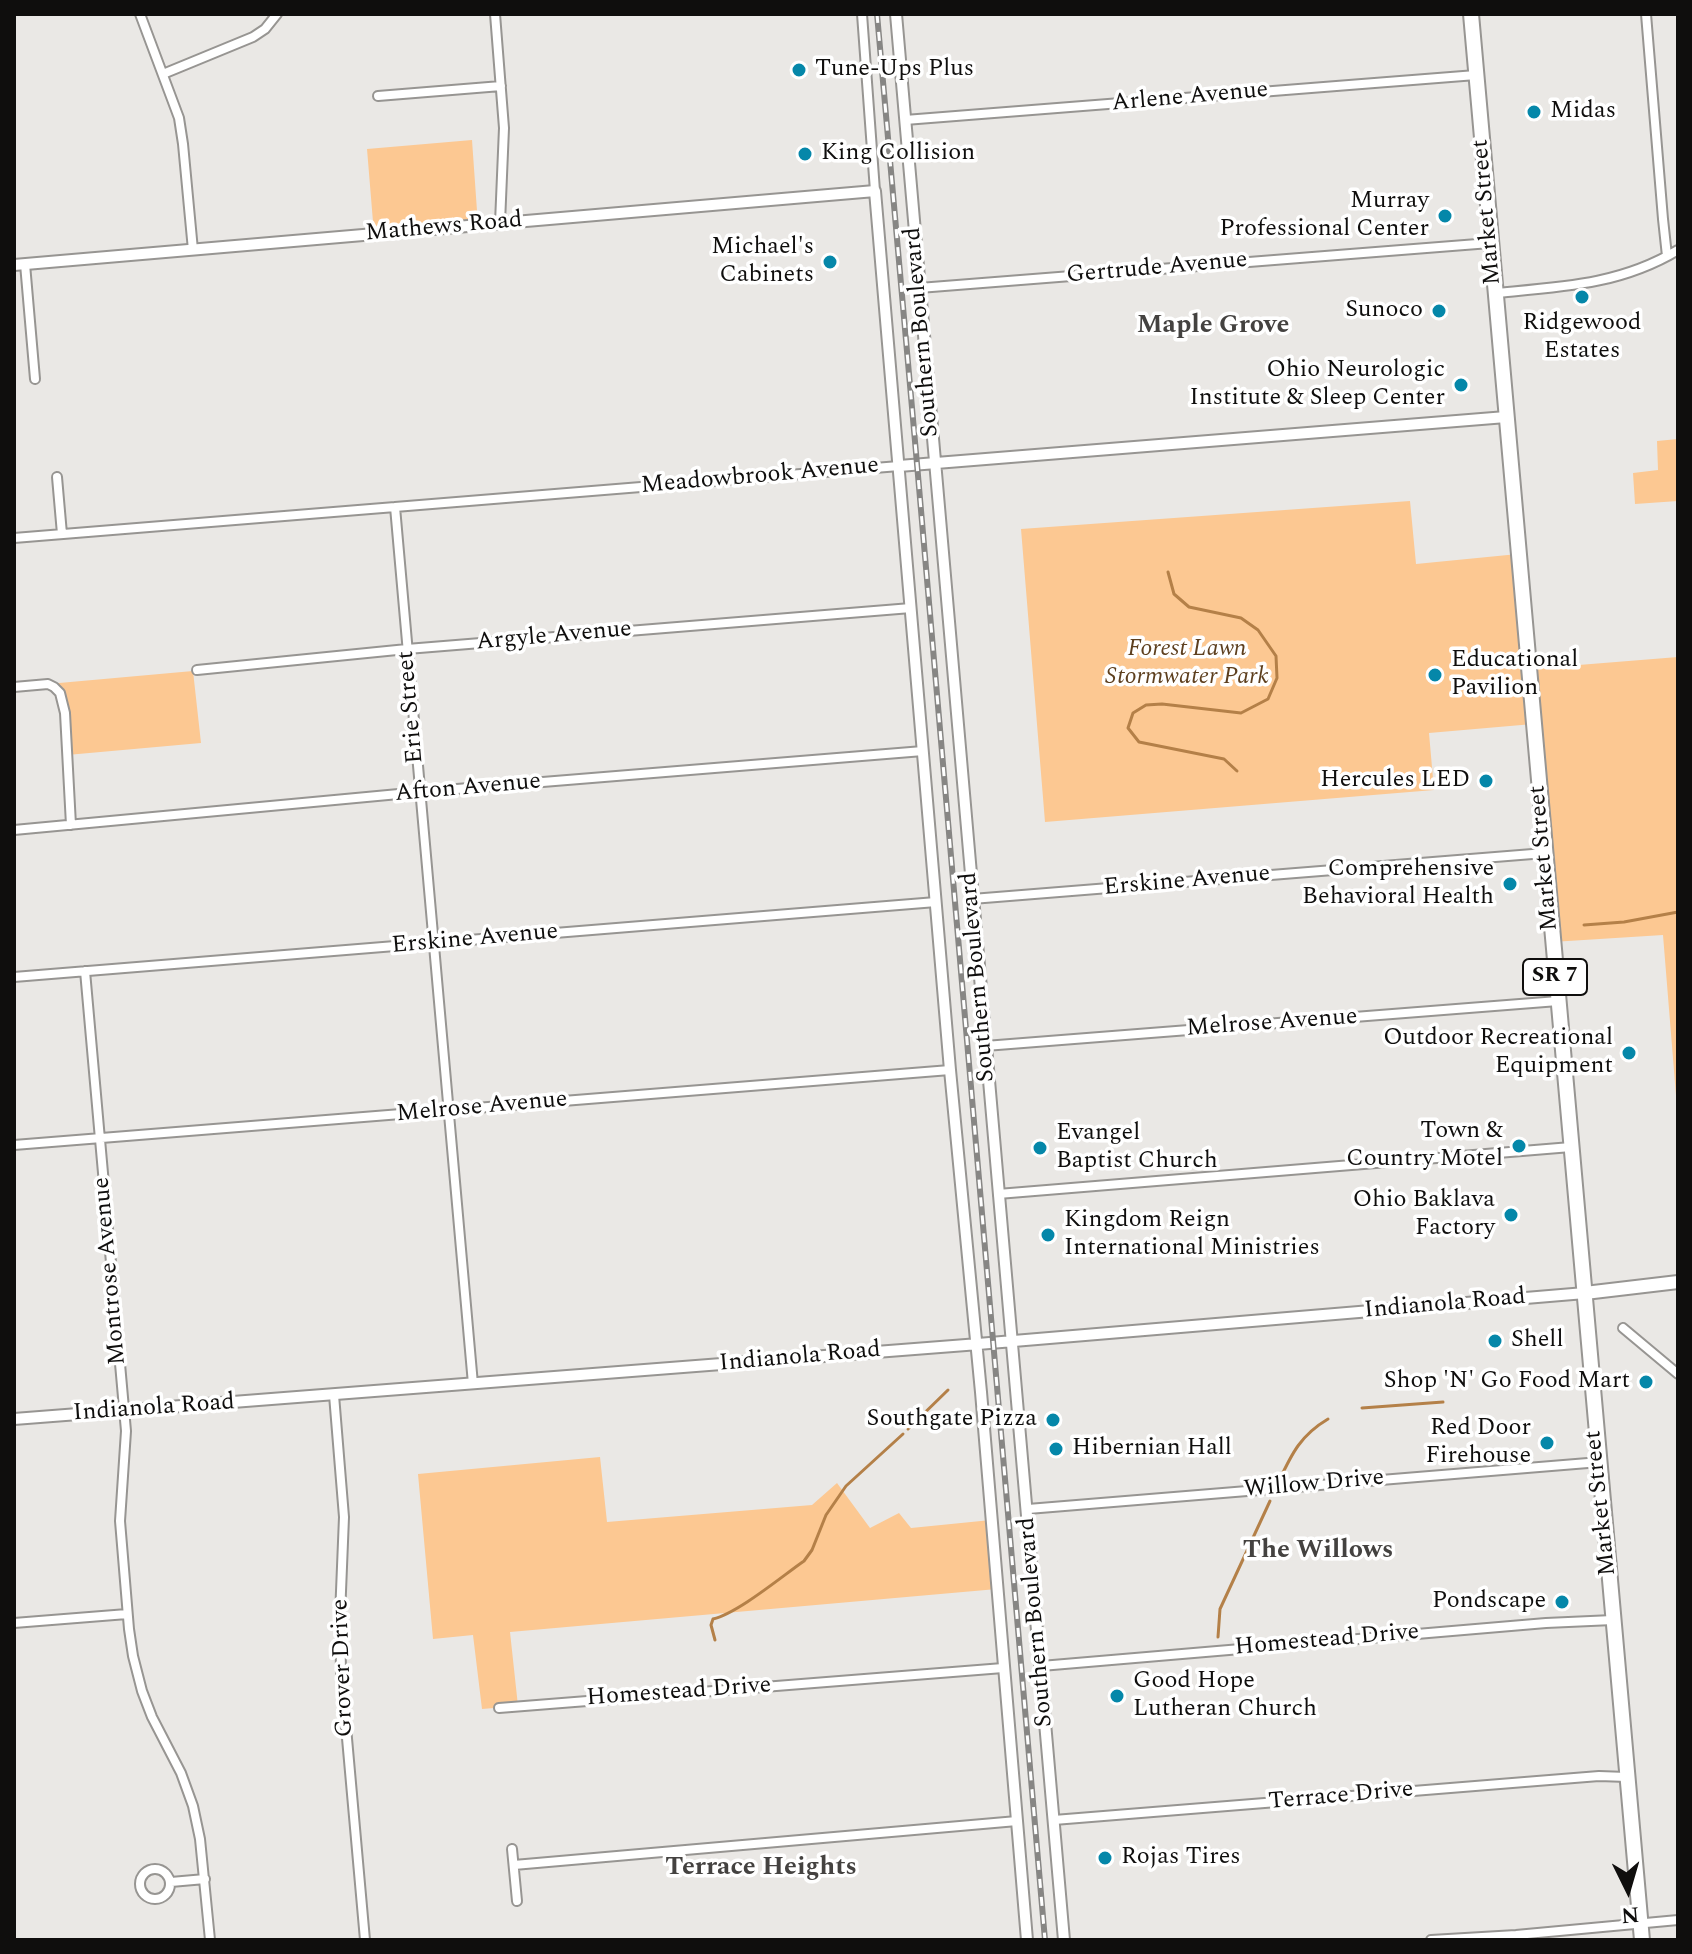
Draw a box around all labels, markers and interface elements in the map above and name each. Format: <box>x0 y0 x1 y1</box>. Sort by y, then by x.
place label: Tune-Ups Plus <box>815 56 974 84</box>
marker: Tune-Ups Plus <box>790 61 808 79</box>
street label: Arlene Avenue <box>1111 77 1269 119</box>
place label: Midas <box>1550 98 1616 126</box>
marker: Midas <box>1525 103 1543 121</box>
street label: Market Street <box>1467 138 1509 286</box>
place label: King Collision <box>821 140 975 168</box>
marker: King Collision <box>796 145 814 163</box>
place label: Murray Professional Center <box>1219 188 1429 244</box>
street label: Mathews Road <box>364 207 524 249</box>
marker: Murray Professional Center <box>1436 207 1454 225</box>
street label: Southern Boulevard <box>899 226 947 438</box>
place label: Michael's Cabinets <box>711 234 814 290</box>
street label: Gertrude Avenue <box>1065 247 1249 291</box>
marker: Michael's Cabinets <box>821 253 839 271</box>
marker: Ridgewood Estates <box>1573 288 1591 306</box>
place label: Sunoco <box>1345 297 1423 325</box>
marker: Sunoco <box>1430 302 1448 320</box>
place label: Ridgewood Estates <box>1523 310 1641 366</box>
district label: Maple Grove <box>1137 311 1289 343</box>
place label: Ohio Neurologic Institute & Sleep Center <box>1189 357 1445 413</box>
marker: Ohio Neurologic Institute & Sleep Center <box>1452 376 1470 394</box>
street label: Meadowbrook Avenue <box>640 452 880 502</box>
street label: Argyle Avenue <box>475 616 633 658</box>
park label: Forest Lawn Stormwater Park <box>1105 636 1269 692</box>
place label: Educational Pavilion <box>1451 647 1578 703</box>
street label: Erie Street <box>393 649 431 765</box>
marker: Educational Pavilion <box>1426 666 1444 684</box>
place label: Hercules LED <box>1320 767 1470 795</box>
street label: Afton Avenue <box>394 768 542 810</box>
marker: Hercules LED <box>1477 772 1495 790</box>
street label: Market Street <box>1524 784 1566 932</box>
place label: Comprehensive Behavioral Health <box>1302 856 1494 912</box>
street label: Erskine Avenue <box>1103 860 1271 904</box>
street label: Southern Boulevard <box>955 871 1003 1083</box>
marker: Comprehensive Behavioral Health <box>1501 875 1519 893</box>
street label: Erskine Avenue <box>391 918 559 962</box>
road number: SR 7 <box>1523 959 1587 995</box>
street label: Melrose Avenue <box>1186 1004 1358 1044</box>
place label: Outdoor Recreational Equipment <box>1383 1025 1613 1081</box>
marker: Outdoor Recreational Equipment <box>1620 1044 1638 1062</box>
street label: Melrose Avenue <box>395 1086 569 1130</box>
place label: Town & Country Motel <box>1346 1118 1503 1174</box>
place label: Evangel Baptist Church <box>1056 1120 1218 1176</box>
marker: Town & Country Motel <box>1510 1137 1528 1155</box>
marker: Evangel Baptist Church <box>1031 1139 1049 1157</box>
street label: Montrose Avenue <box>88 1176 134 1366</box>
place label: Ohio Baklava Factory <box>1353 1187 1495 1243</box>
marker: Ohio Baklava Factory <box>1502 1206 1520 1224</box>
place label: Kingdom Reign International Ministries <box>1064 1207 1320 1263</box>
marker: Kingdom Reign International Ministries <box>1039 1226 1057 1244</box>
street label: Indianola Road <box>1363 1284 1527 1326</box>
place label: Shell <box>1511 1327 1563 1355</box>
marker: Shell <box>1486 1332 1504 1350</box>
street label: Indianola Road <box>718 1337 882 1379</box>
place label: Shop 'N' Go Food Mart <box>1384 1368 1630 1396</box>
marker: Shop 'N' Go Food Mart <box>1637 1373 1655 1391</box>
street label: Indianola Road <box>72 1389 236 1429</box>
place label: Southgate Pizza <box>867 1406 1037 1434</box>
marker: Southgate Pizza <box>1044 1411 1062 1429</box>
place label: Red Door Firehouse <box>1425 1415 1531 1471</box>
street label: Market Street <box>1580 1429 1624 1577</box>
marker: Red Door Firehouse <box>1538 1434 1556 1452</box>
place label: Hibernian Hall <box>1072 1435 1232 1463</box>
marker: Hibernian Hall <box>1047 1440 1065 1458</box>
street label: Willow Drive <box>1243 1465 1385 1505</box>
street label: Southern Boulevard <box>1013 1516 1061 1728</box>
district label: The Willows <box>1243 1536 1393 1568</box>
place label: Pondscape <box>1432 1588 1546 1616</box>
marker: Pondscape <box>1553 1593 1571 1611</box>
street label: Grover Drive <box>327 1598 361 1738</box>
street label: Homestead Drive <box>1234 1619 1420 1663</box>
place label: Good Hope Lutheran Church <box>1133 1668 1317 1724</box>
street label: Homestead Drive <box>586 1672 772 1714</box>
marker: Good Hope Lutheran Church <box>1108 1687 1126 1705</box>
street label: Terrace Drive <box>1267 1776 1415 1818</box>
place label: Rojas Tires <box>1121 1844 1241 1872</box>
marker: Rojas Tires <box>1096 1849 1114 1867</box>
north arrow <box>1588 1850 1668 1930</box>
district label: Terrace Heights <box>665 1853 857 1885</box>
text: N <box>1620 1897 1641 1932</box>

